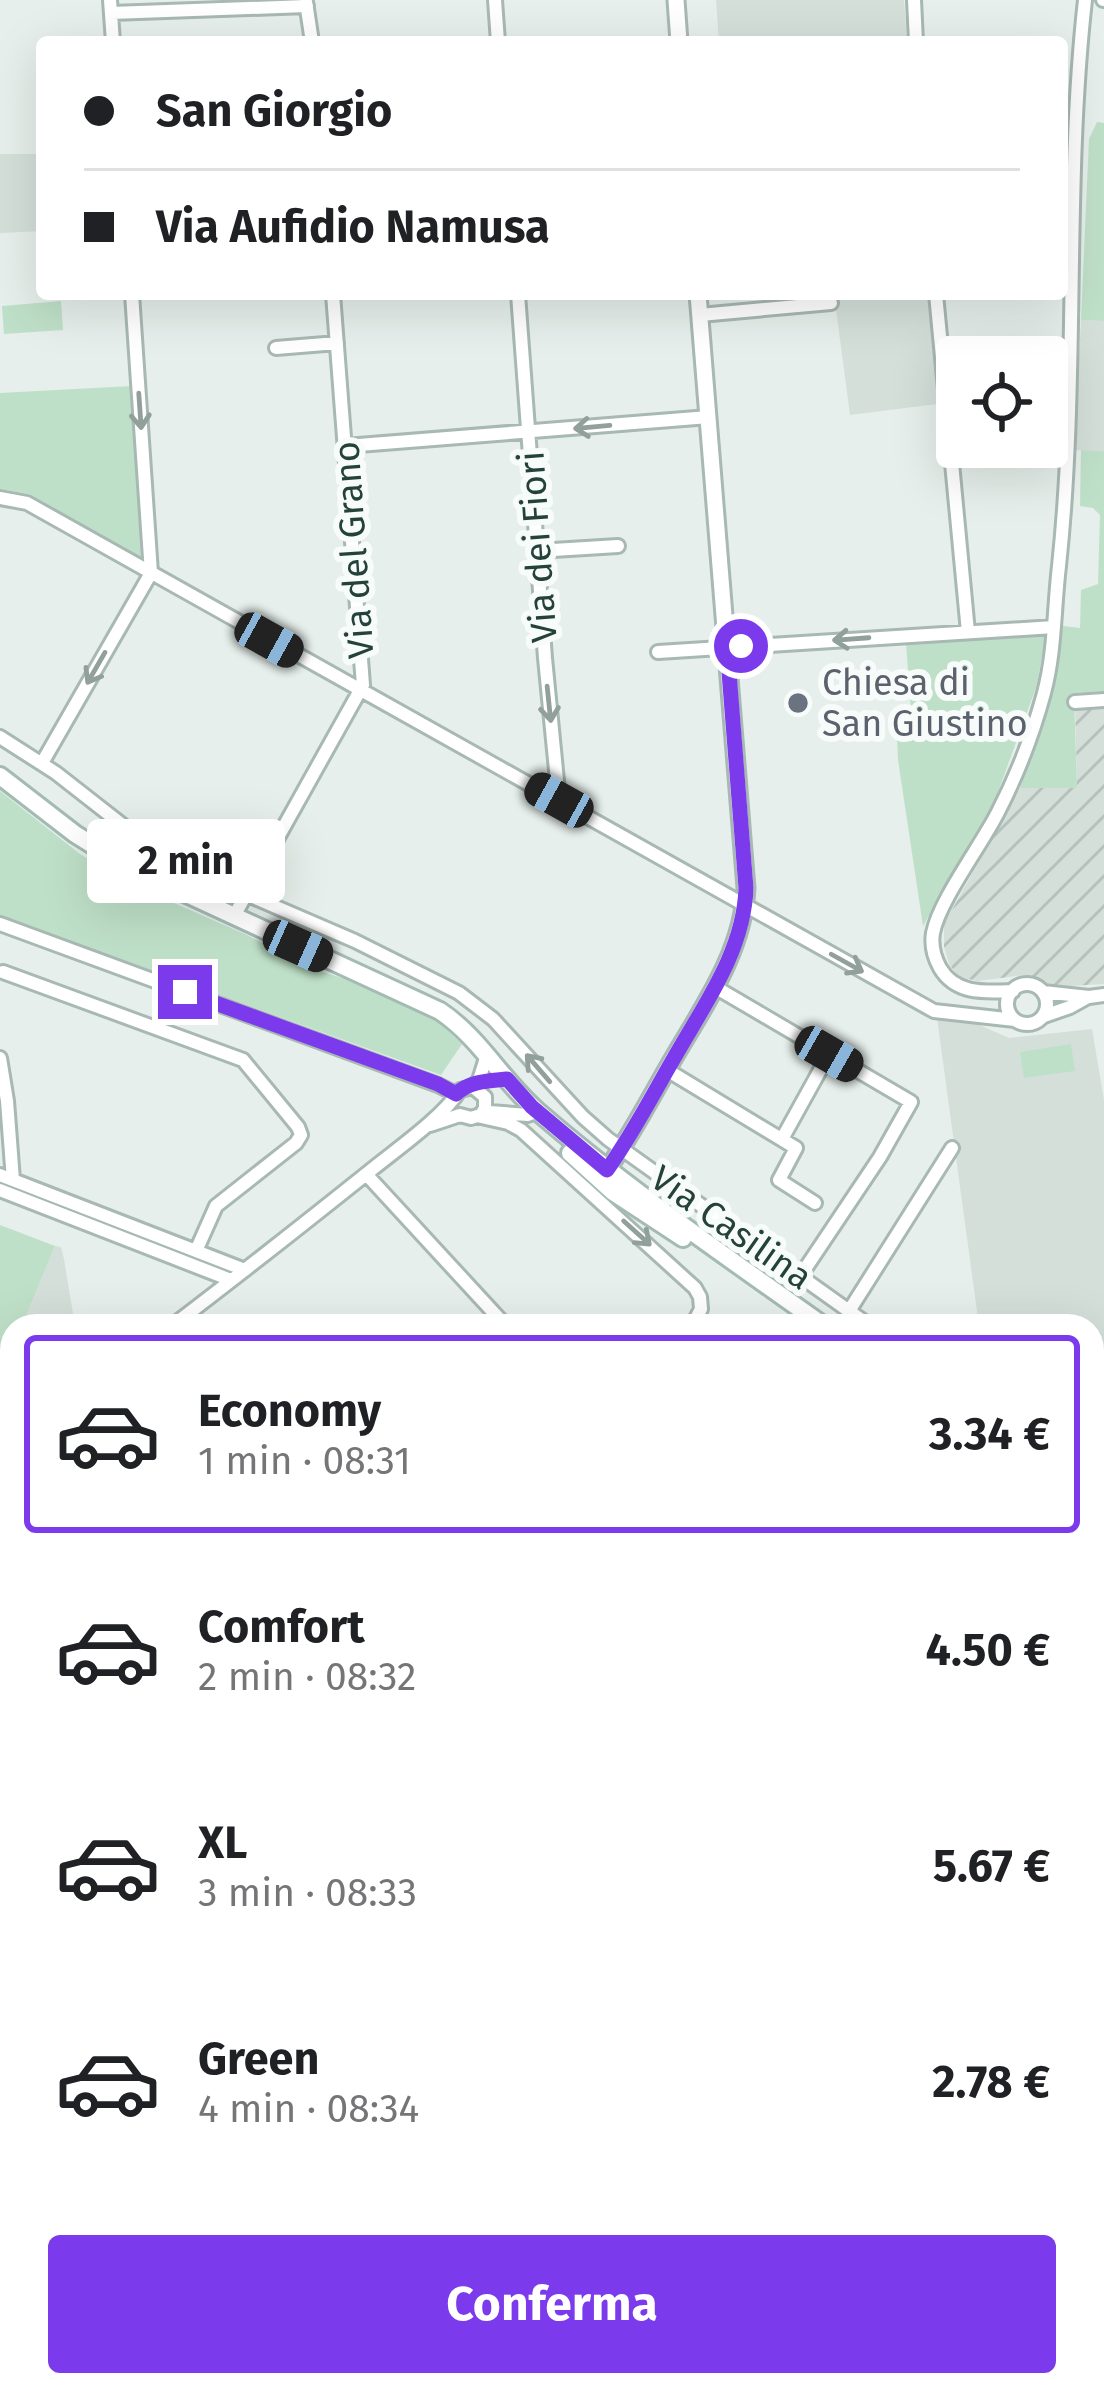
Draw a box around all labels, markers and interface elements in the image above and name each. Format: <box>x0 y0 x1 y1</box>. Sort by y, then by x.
text: San Giorgio <box>156 84 392 138</box>
text: Via Aufidio Namusa <box>156 200 550 254</box>
map controls <box>936 336 1068 468</box>
button: locate <box>936 336 1068 468</box>
one-way arrow <box>129 391 152 430</box>
one-way arrow <box>573 415 612 438</box>
street label: Via del Grano <box>324 440 384 660</box>
street label: Via dei Fiori <box>509 450 567 644</box>
car <box>229 607 309 673</box>
route start <box>714 619 768 673</box>
one-way arrow <box>832 628 871 651</box>
one-way arrow <box>84 650 108 685</box>
place label: Chiesa di San Giustino <box>822 661 1028 746</box>
one-way arrow <box>538 684 561 723</box>
marker: Chiesa di San Giustino <box>785 690 811 716</box>
car <box>519 767 599 833</box>
callout: 2 min <box>86 818 284 902</box>
text: 2 min <box>138 838 234 884</box>
car <box>258 915 338 977</box>
one-way arrow <box>829 952 864 975</box>
route end <box>158 965 212 1019</box>
car <box>789 1020 869 1088</box>
one-way arrow <box>525 1053 552 1083</box>
street label: Via Casilina <box>642 1156 821 1299</box>
one-way arrow <box>621 1219 651 1246</box>
icon: car <box>54 1380 162 1488</box>
text: Economy <box>198 1384 381 1438</box>
text: 3.34 € <box>929 1407 1050 1461</box>
text: 1 min · 08:31 <box>198 1438 411 1484</box>
icon: car <box>54 1596 162 1704</box>
text: Comfort <box>198 1600 365 1654</box>
text: 4.50 € <box>926 1623 1050 1677</box>
text: 2 min · 08:32 <box>198 1654 416 1700</box>
icon: car <box>54 1812 162 1920</box>
text: XL <box>198 1816 247 1870</box>
text: 5.67 € <box>933 1839 1050 1893</box>
text: 3 min · 08:33 <box>198 1870 417 1916</box>
icon: car <box>54 2028 162 2136</box>
text: Green <box>198 2032 319 2086</box>
text: 2.78 € <box>932 2055 1050 2109</box>
text: 4 min · 08:34 <box>198 2086 419 2132</box>
button: Conferma <box>48 2235 1056 2373</box>

